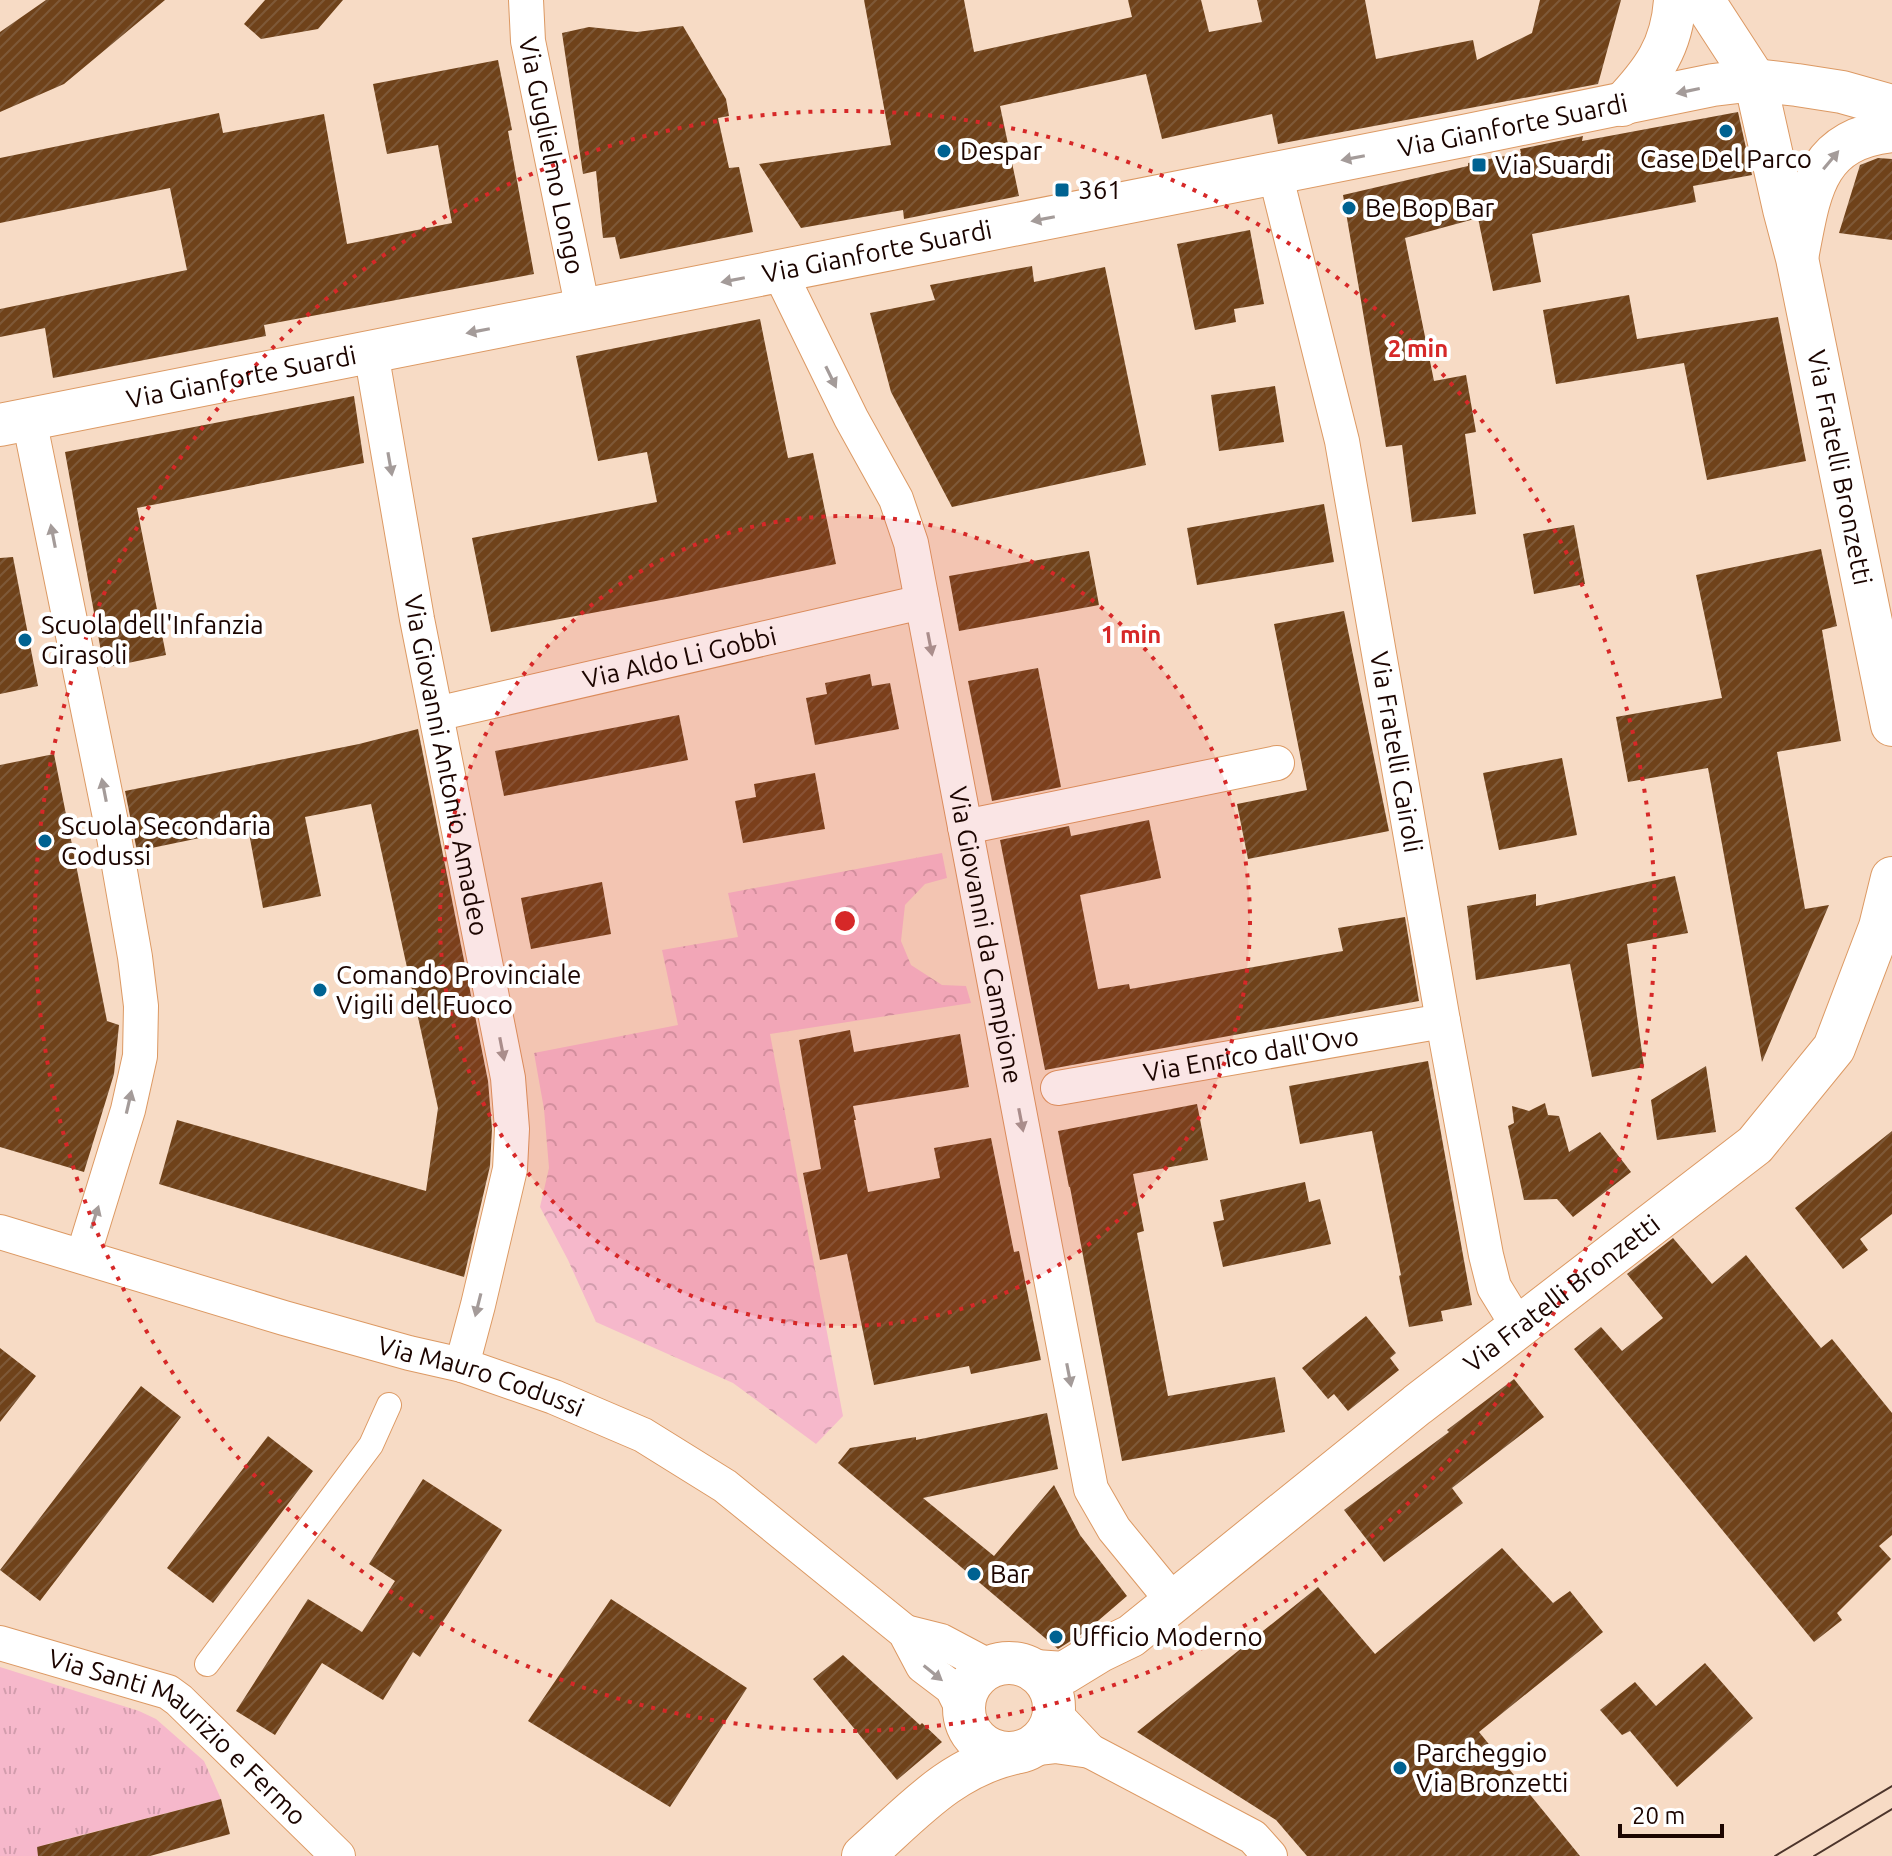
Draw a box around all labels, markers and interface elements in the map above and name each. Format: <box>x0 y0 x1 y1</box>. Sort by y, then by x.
street label: Via Guglielmo Longo <box>514 34 590 277</box>
one-way arrow <box>1675 85 1700 98</box>
street label: Via Gianforte Suardi <box>1395 88 1630 163</box>
marker: Case Del Parco <box>1717 122 1735 140</box>
place label: Despar <box>960 136 1043 165</box>
marker: Despar <box>935 142 953 160</box>
place label: Case Del Parco <box>1640 144 1812 173</box>
place label: Via Suardi <box>1495 150 1611 179</box>
one-way arrow <box>1822 150 1839 170</box>
one-way arrow <box>1340 152 1365 165</box>
marker: Via Suardi <box>1470 156 1488 174</box>
place label: 361 <box>1078 175 1122 204</box>
marker: 361 <box>1053 181 1071 199</box>
place label: Be Bop Bar <box>1365 193 1495 222</box>
marker: Be Bop Bar <box>1340 199 1358 217</box>
one-way arrow <box>1030 213 1055 226</box>
street label: Via Gianforte Suardi <box>760 214 994 288</box>
one-way arrow <box>720 275 745 287</box>
one-way arrow <box>465 325 490 338</box>
text: 2 min <box>1388 335 1448 362</box>
street label: Via Gianforte Suardi <box>124 340 359 414</box>
street label: Via Fratelli Bronzetti <box>1802 347 1878 587</box>
one-way arrow <box>824 365 838 388</box>
one-way arrow <box>384 452 396 477</box>
one-way arrow <box>46 523 58 548</box>
street label: Via Giovanni Antonio Amadeo <box>399 592 494 938</box>
place label: Scuola dell'Infanzia Girasoli <box>41 610 264 669</box>
street label: Via Aldo Li Gobbi <box>580 621 779 694</box>
text: 1 min <box>1101 621 1161 648</box>
marker: Scuola dell'Infanzia Girasoli <box>16 631 34 649</box>
one-way arrow <box>924 632 937 657</box>
street label: Via Fratelli Cairoli <box>1365 649 1428 855</box>
one-way arrow <box>97 778 110 803</box>
street label: Via Giovanni da Campione <box>944 784 1029 1086</box>
place label: Scuola Secondaria Codussi <box>61 811 271 870</box>
marker: Scuola Secondaria Codussi <box>36 832 54 850</box>
centre of rings <box>831 907 859 935</box>
place label: Comando Provinciale Vigili del Fuoco <box>336 960 581 1019</box>
marker: Comando Provinciale Vigili del Fuoco <box>311 981 329 999</box>
street label: Via Enrico dall'Ovo <box>1141 1021 1361 1087</box>
one-way arrow <box>496 1037 509 1062</box>
one-way arrow <box>124 1090 136 1115</box>
one-way arrow <box>1015 1107 1027 1132</box>
one-way arrow <box>89 1204 102 1228</box>
street label: Via Fratelli Bronzetti <box>1458 1209 1665 1378</box>
one-way arrow <box>471 1292 483 1317</box>
street label: Via Mauro Codussi <box>374 1330 589 1422</box>
one-way arrow <box>1063 1363 1075 1388</box>
place label: Bar <box>990 1559 1030 1588</box>
marker: Bar <box>965 1565 983 1583</box>
place label: Ufficio Moderno <box>1072 1622 1263 1651</box>
marker: Ufficio Moderno <box>1047 1628 1065 1646</box>
street label: Via Santi Maurizio e Fermo <box>45 1643 312 1831</box>
one-way arrow <box>923 1665 944 1682</box>
place label: Parcheggio Via Bronzetti <box>1416 1738 1568 1797</box>
marker: Parcheggio Via Bronzetti <box>1391 1759 1409 1777</box>
scale bar <box>1620 1788 1722 1838</box>
text: 20 m <box>1632 1802 1685 1829</box>

